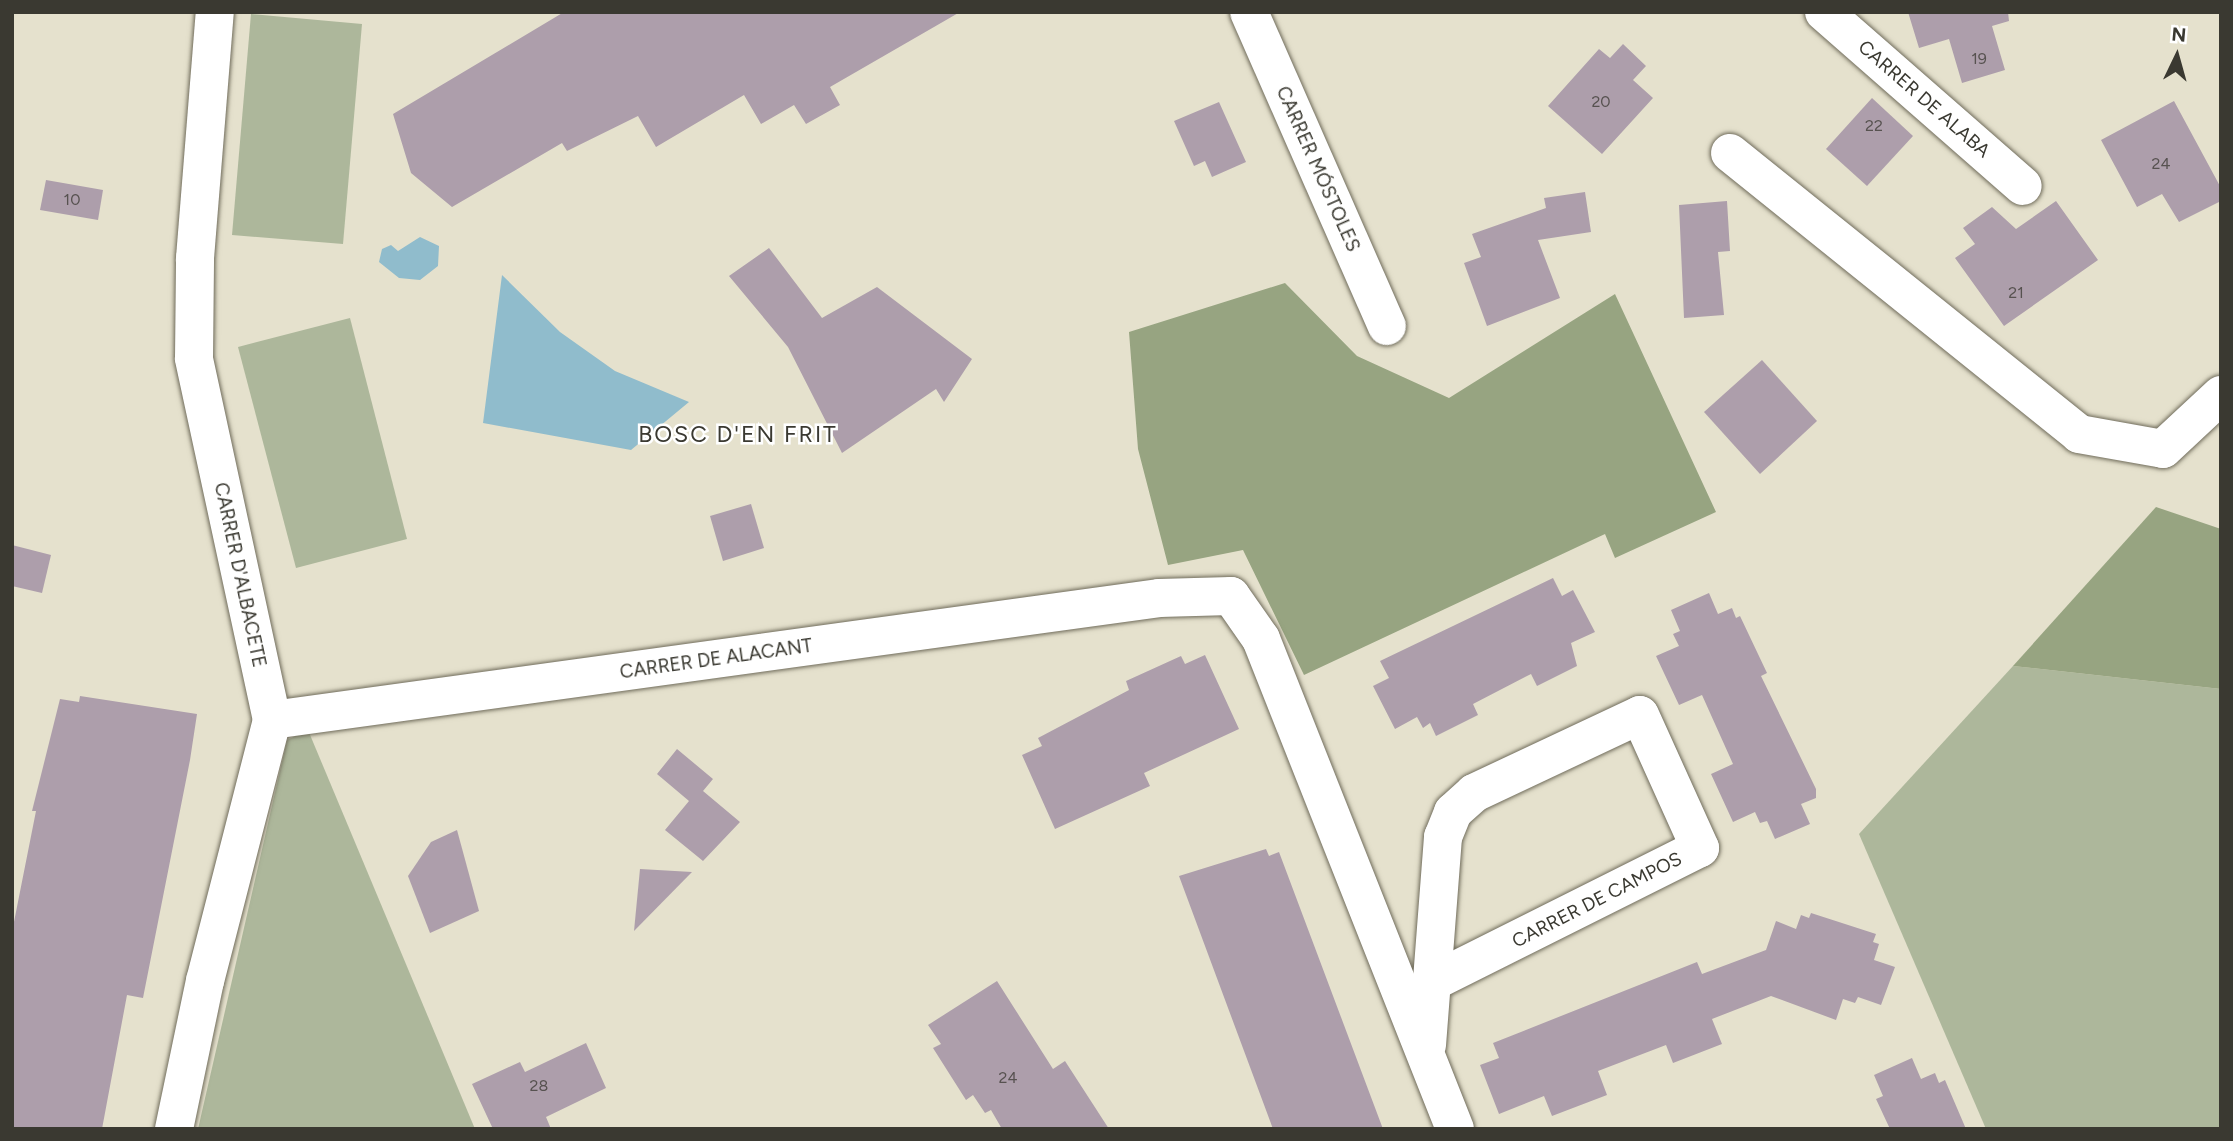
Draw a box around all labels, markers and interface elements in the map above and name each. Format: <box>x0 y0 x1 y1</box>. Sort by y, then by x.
north arrow <box>2142 21 2212 91</box>
text: N <box>2171 22 2187 47</box>
street label: CARRER DE ALABA <box>1853 36 1995 162</box>
house number: 19 <box>1971 49 1987 69</box>
street label: CARRER MÓSTOLES <box>1271 83 1365 255</box>
house number: 20 <box>1591 92 1611 112</box>
house number: 22 <box>1865 116 1883 136</box>
house number: 24 <box>2152 154 2170 174</box>
house number: 10 <box>64 190 80 210</box>
house number: 21 <box>2008 283 2024 303</box>
district label: BOSC D'EN FRIT <box>640 420 836 448</box>
street label: CARRER D'ALBACETE <box>209 480 271 670</box>
street label: CARRER DE ALACANT <box>618 634 814 684</box>
street label: CARRER DE CAMPOS <box>1508 847 1686 953</box>
house number: 24 <box>999 1068 1017 1088</box>
house number: 28 <box>530 1076 548 1096</box>

